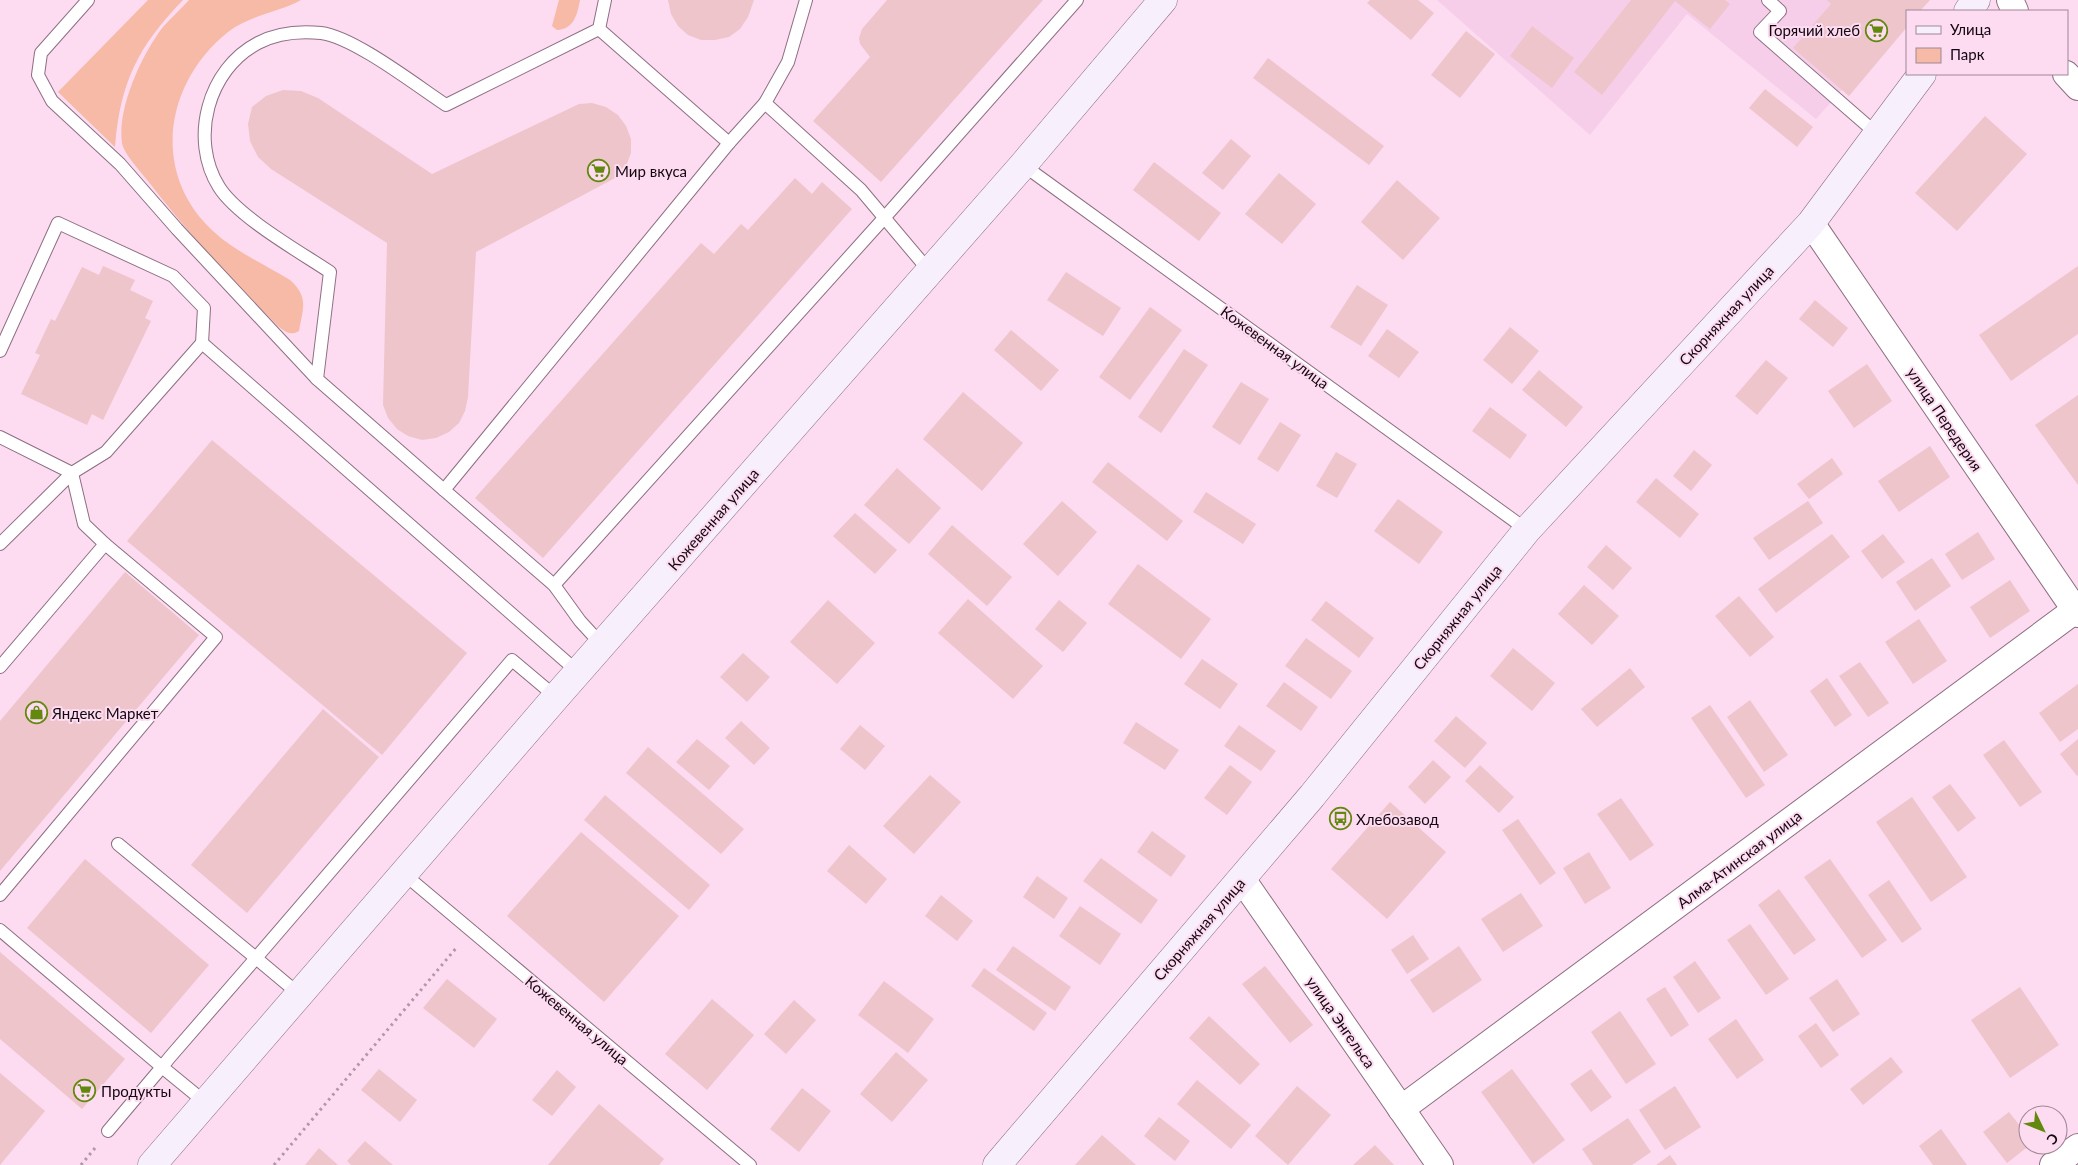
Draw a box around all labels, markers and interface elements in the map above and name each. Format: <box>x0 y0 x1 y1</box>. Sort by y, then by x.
legend <box>1906 10 2068 75</box>
supermarket icon: Горячий хлеб <box>1864 18 1888 42</box>
text: Улица <box>1950 20 1991 38</box>
place label: Горячий хлеб <box>1769 21 1860 39</box>
text: Парк <box>1950 45 1985 63</box>
supermarket icon: Мир вкуса <box>587 159 611 183</box>
place label: Мир вкуса <box>615 162 687 180</box>
street label: Скорняжная улица <box>1675 261 1777 369</box>
street label: Кожевенная улица <box>1218 302 1332 392</box>
street label: улица Передерия <box>1904 364 1986 474</box>
street label: Кожевенная улица <box>664 464 762 574</box>
street label: Скорняжная улица <box>1409 561 1505 673</box>
shop icon: Яндекс Маркет <box>24 701 48 725</box>
place label: Яндекс Маркет <box>51 704 159 722</box>
street label: Алма-Атинская улица <box>1673 806 1805 912</box>
bus stop icon: Хлебозавод <box>1328 807 1352 831</box>
place label: Хлебозавод <box>1356 810 1439 828</box>
street label: Скорняжная улица <box>1150 874 1248 984</box>
street label: Кожевенная улица <box>522 972 632 1068</box>
street label: улица Энгельса <box>1303 973 1379 1071</box>
supermarket icon: Продукты <box>73 1079 97 1103</box>
place label: Продукты <box>101 1082 171 1100</box>
north arrow <box>2018 1105 2068 1155</box>
text: С <box>2043 1130 2062 1149</box>

